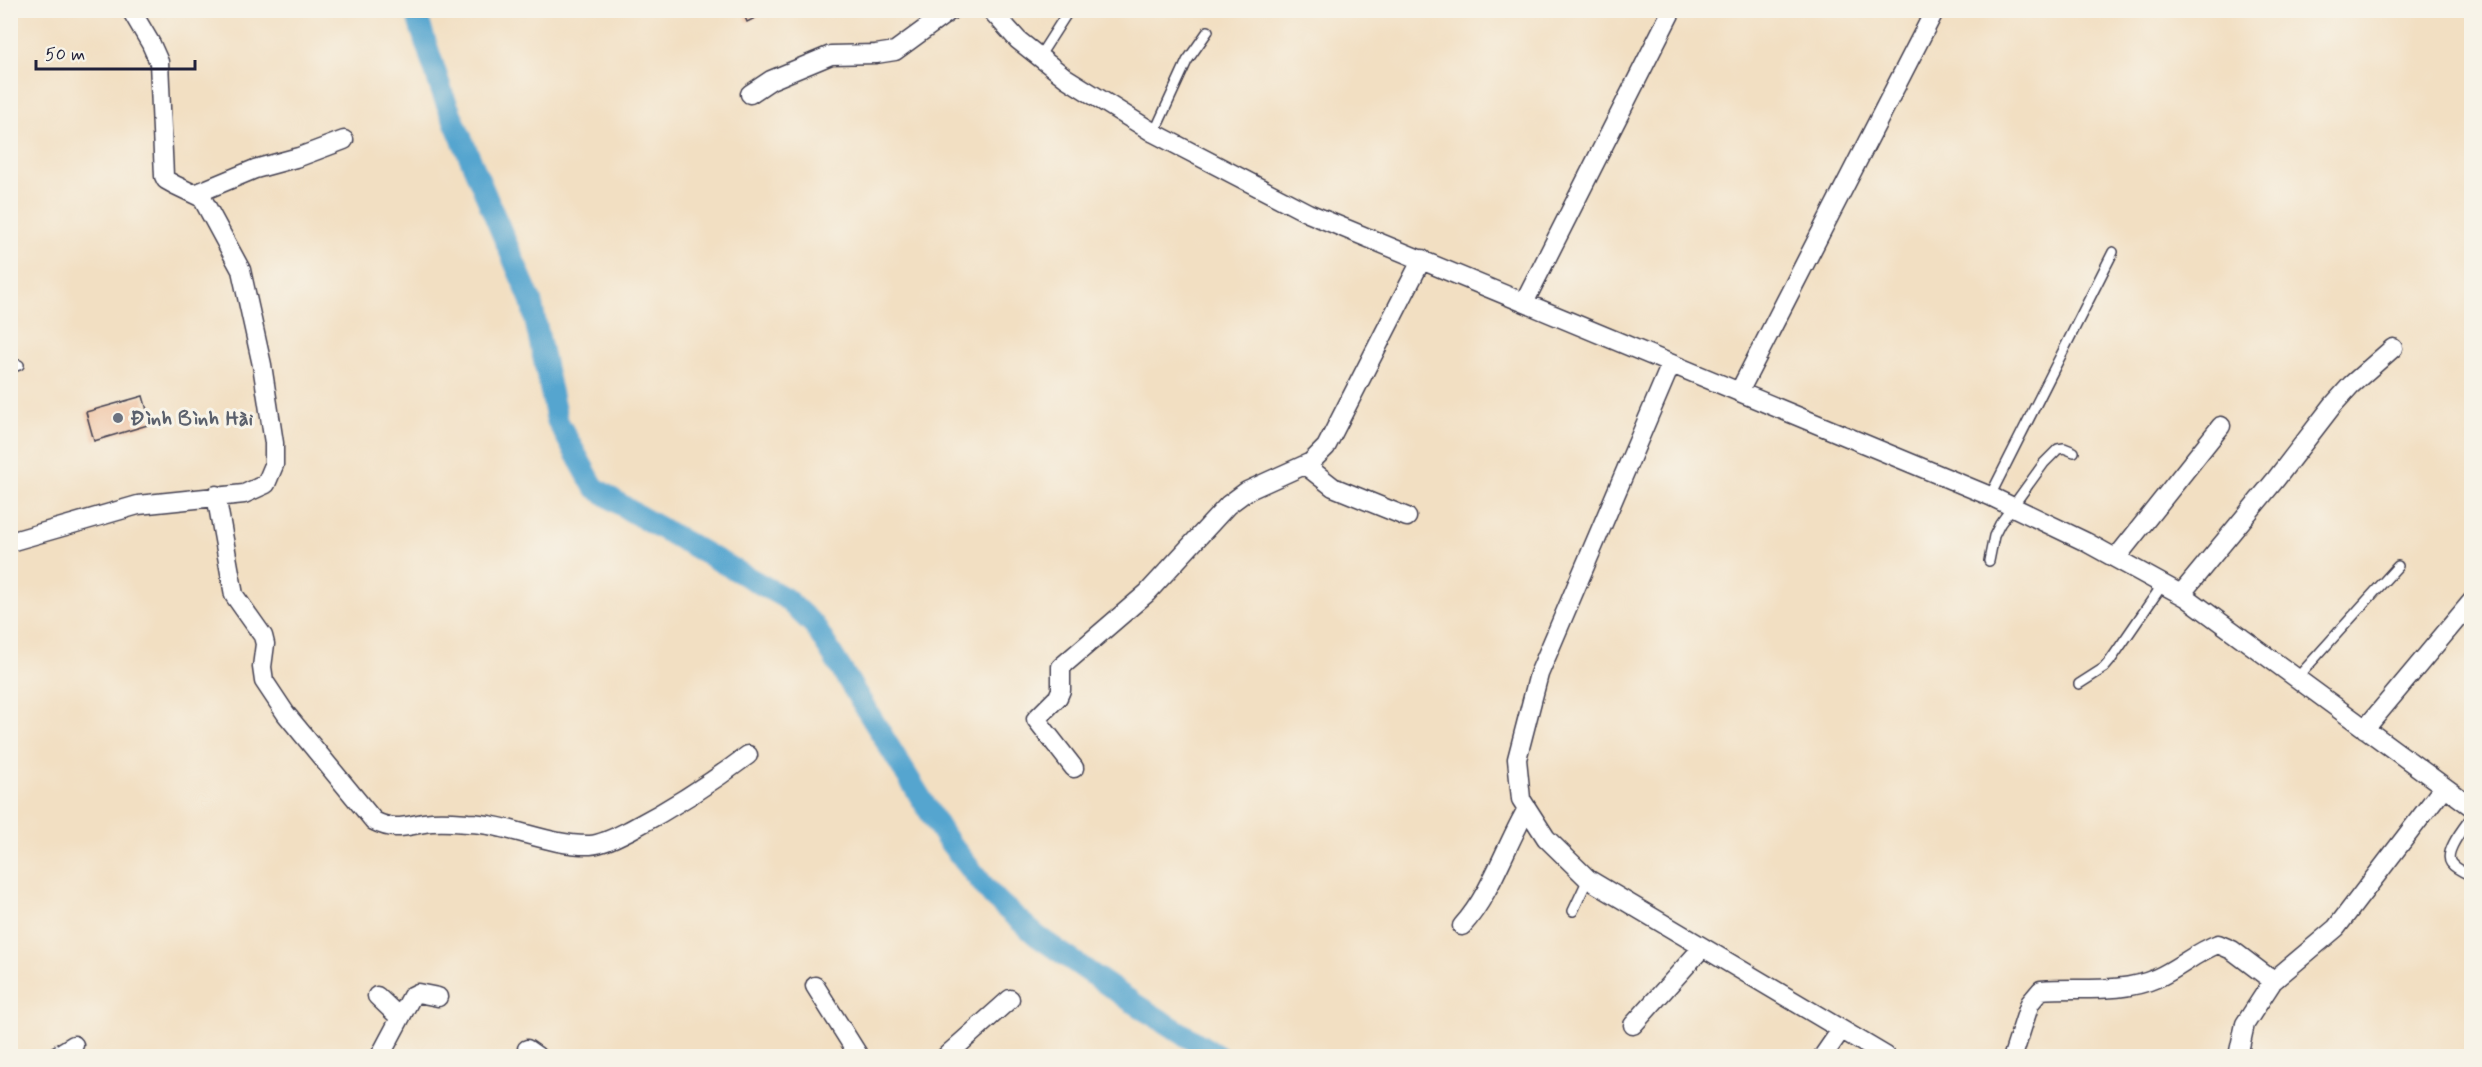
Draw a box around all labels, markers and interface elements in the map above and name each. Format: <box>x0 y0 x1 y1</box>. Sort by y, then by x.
scale bar <box>36 33 195 71</box>
text: 50 m <box>45 43 85 67</box>
place label: Đình Bình Hài <box>130 405 254 433</box>
marker: Đình Bình Hài <box>111 411 125 425</box>

